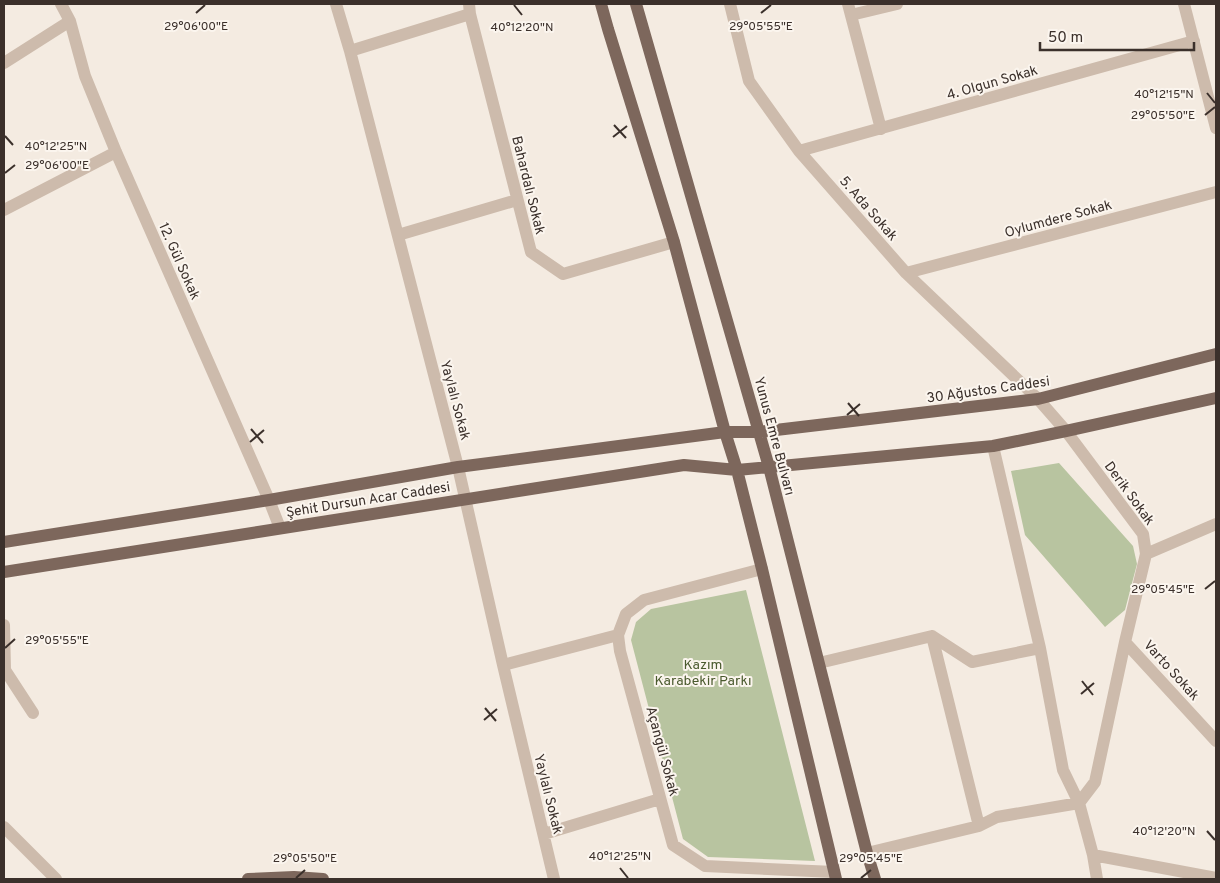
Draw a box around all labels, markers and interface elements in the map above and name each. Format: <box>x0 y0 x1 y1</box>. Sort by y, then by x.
text: 29°06'00"E <box>164 19 228 35</box>
text: 29°05'55"E <box>729 19 793 35</box>
text: 40°12'20"N <box>491 20 553 36</box>
scale bar <box>1040 20 1194 52</box>
text: 50 m <box>1048 29 1083 48</box>
street label: 4. Olgun Sokak <box>945 62 1040 105</box>
text: 40°12'15"N <box>1134 87 1194 103</box>
text: 29°05'50"E <box>1131 108 1195 124</box>
street label: Bahardalı Sokak <box>507 134 548 236</box>
text: 40°12'25"N <box>25 139 87 155</box>
text: 29°06'00"E <box>25 158 89 174</box>
street label: 5. Ada Sokak <box>835 173 901 245</box>
street label: Oylumdere Sokak <box>1003 197 1114 242</box>
street label: 12. Gül Sokak <box>154 220 203 303</box>
street label: Yaylalı Sokak <box>436 359 473 442</box>
street label: 30 Ağustos Caddesi <box>926 373 1051 408</box>
street label: Yunus Emre Bulvarı <box>750 375 798 498</box>
street label: Derik Sokak <box>1100 459 1158 529</box>
street label: Şehit Dursun Acar Caddesi <box>285 479 452 522</box>
text: 29°05'45"E <box>1131 582 1195 598</box>
text: 29°05'55"E <box>25 633 89 649</box>
street label: Varto Sokak <box>1139 637 1202 705</box>
park label: Kazım Karabekir Parkı <box>654 657 752 690</box>
street label: Açangül Sokak <box>641 705 682 798</box>
street label: Yaylalı Sokak <box>529 752 566 836</box>
text: 40°12'20"N <box>1133 824 1195 840</box>
text: 40°12'25"N <box>589 849 651 865</box>
text: 29°05'50"E <box>273 851 337 867</box>
text: 29°05'45"E <box>839 851 903 867</box>

